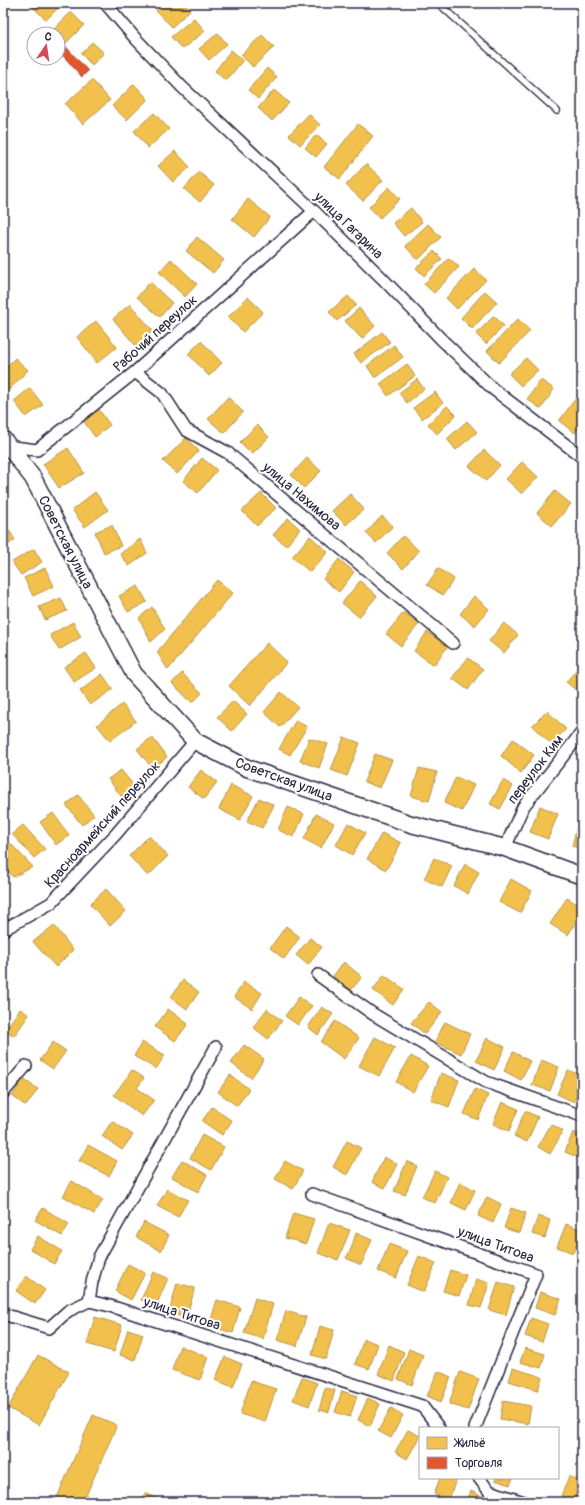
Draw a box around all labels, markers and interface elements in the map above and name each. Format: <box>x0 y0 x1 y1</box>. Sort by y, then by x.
north arrow <box>26 26 66 66</box>
text: С <box>43 30 53 44</box>
street label: улица Гагарина <box>310 188 386 262</box>
street label: Рабочий переулок <box>110 291 201 376</box>
street label: улица Нахимова <box>258 458 344 534</box>
street label: Советская улица <box>35 493 96 592</box>
street label: переулок Ким <box>504 731 567 807</box>
street label: Советская улица <box>233 754 335 805</box>
street label: Красноармейский переулок <box>41 757 164 891</box>
street label: улица Титова <box>454 1222 536 1266</box>
street label: улица Титова <box>140 1293 222 1334</box>
legend <box>419 1427 559 1479</box>
text: Жильё <box>453 1436 486 1451</box>
text: Торговля <box>455 1456 503 1471</box>

